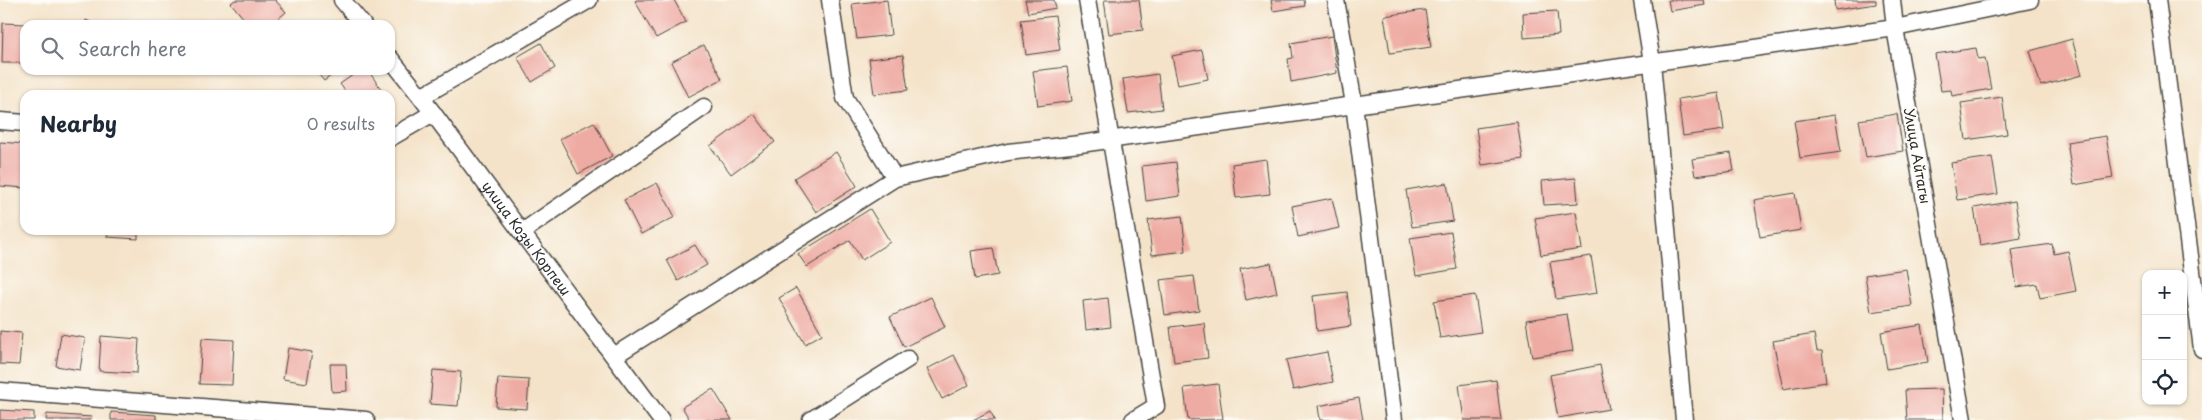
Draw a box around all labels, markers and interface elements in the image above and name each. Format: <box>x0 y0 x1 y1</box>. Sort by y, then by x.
search box <box>20 20 395 75</box>
icon: search <box>38 34 66 62</box>
text: Search here <box>78 34 187 62</box>
text: Nearby <box>40 107 117 139</box>
street label: Улица Айтагы <box>1899 107 1936 205</box>
text: 0 results <box>307 111 375 135</box>
street label: улица Козы Корпеш <box>477 176 576 300</box>
map controls <box>2142 270 2187 405</box>
button: + <box>2142 270 2187 315</box>
button: − <box>2142 315 2187 360</box>
button: locate <box>2142 360 2187 405</box>

